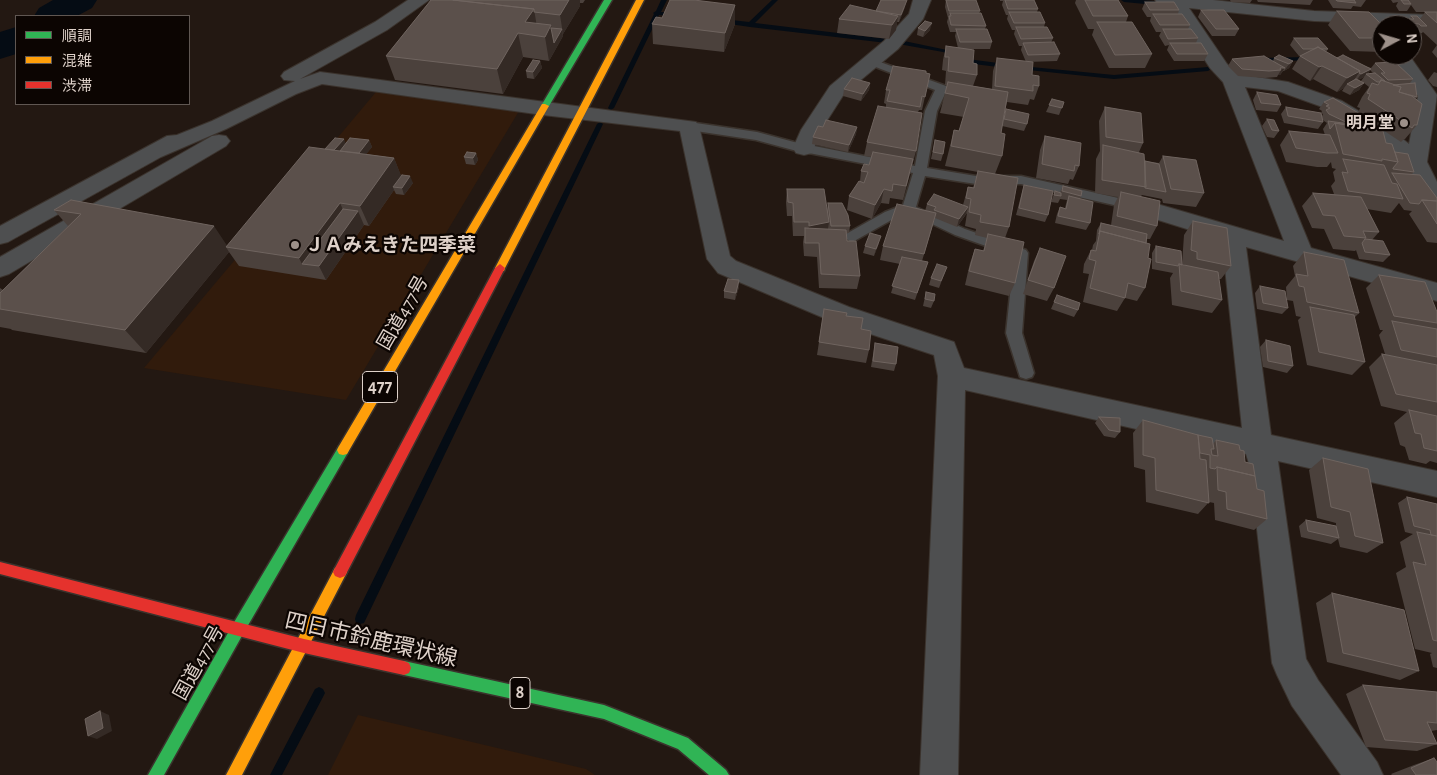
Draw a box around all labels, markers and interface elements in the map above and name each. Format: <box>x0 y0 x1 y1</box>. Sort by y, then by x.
legend <box>15 15 190 105</box>
north arrow <box>1372 15 1422 65</box>
text: 順調 <box>62 29 92 44</box>
text: N <box>1403 33 1418 44</box>
text: 混雑 <box>62 54 92 69</box>
text: 渋滞 <box>62 79 92 94</box>
place label: 明月堂 <box>1346 113 1394 133</box>
marker: 明月堂 <box>1398 117 1410 129</box>
place label: ＪＡみえきた四季菜 <box>305 234 476 256</box>
marker: ＪＡみえきた四季菜 <box>289 239 301 251</box>
street label: 国道477号 <box>373 272 433 354</box>
road number: 477 <box>362 372 398 402</box>
street label: 四日市鈴鹿環状線 <box>282 607 460 673</box>
street label: 国道477号 <box>169 622 229 704</box>
road number: 8 <box>510 678 530 708</box>

